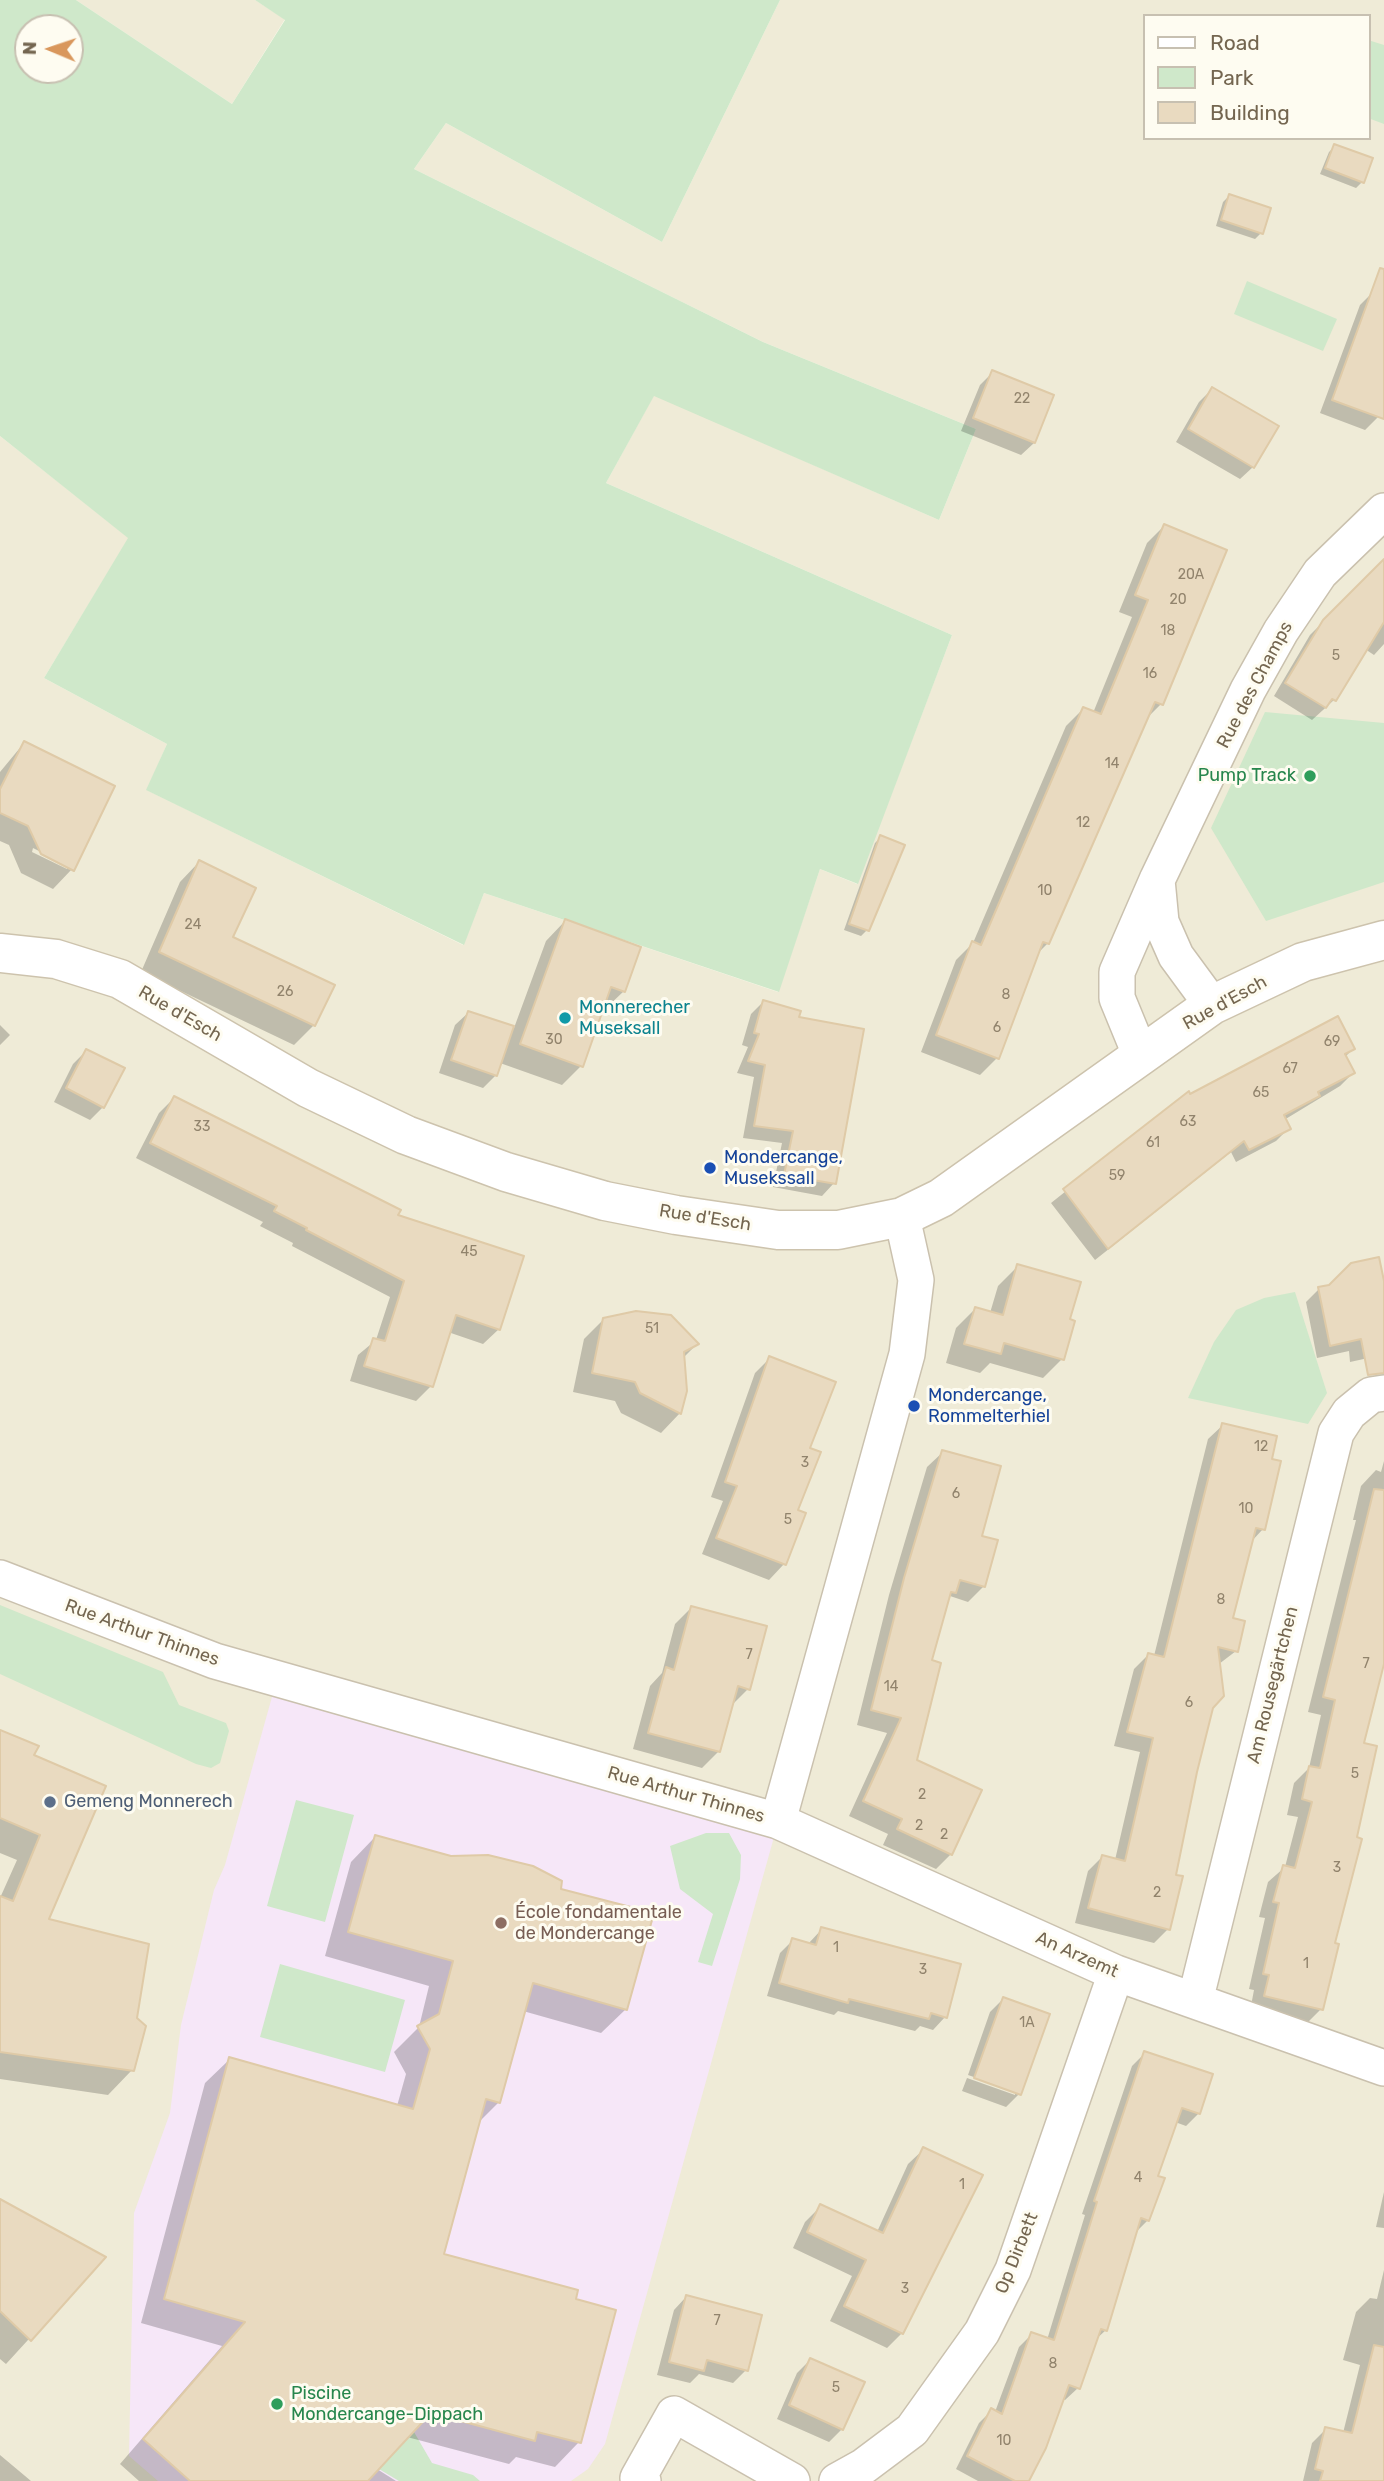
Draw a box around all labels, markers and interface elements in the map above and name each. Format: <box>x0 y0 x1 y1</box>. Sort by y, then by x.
north arrow <box>14 14 84 84</box>
legend <box>1142 14 1370 140</box>
text: Road <box>1210 30 1260 55</box>
text: N <box>18 41 41 56</box>
text: Park <box>1210 65 1254 90</box>
text: Building <box>1210 100 1290 125</box>
house number: 22 <box>1014 391 1030 407</box>
house number: 20A <box>1178 567 1204 583</box>
house number: 20 <box>1169 592 1187 608</box>
street label: Rue des Champs <box>1213 618 1297 752</box>
house number: 18 <box>1161 623 1175 639</box>
house number: 5 <box>1332 648 1340 664</box>
house number: 16 <box>1143 666 1157 682</box>
house number: 14 <box>1105 756 1119 772</box>
place label: Pump Track <box>1198 765 1296 787</box>
marker: Pump Track <box>1302 768 1318 784</box>
house number: 12 <box>1076 815 1090 831</box>
house number: 10 <box>1038 883 1052 899</box>
house number: 24 <box>185 917 201 933</box>
street label: Rue d'Esch <box>1179 971 1271 1035</box>
street label: Rue d'Esch <box>134 981 226 1047</box>
house number: 26 <box>277 984 293 1000</box>
house number: 8 <box>1002 987 1010 1003</box>
place label: Monnerecher Museksall <box>579 997 690 1040</box>
marker: Monnerecher Museksall <box>557 1010 573 1026</box>
house number: 6 <box>993 1020 1001 1036</box>
house number: 30 <box>545 1032 563 1048</box>
house number: 69 <box>1324 1034 1340 1050</box>
house number: 67 <box>1282 1061 1298 1077</box>
house number: 65 <box>1253 1085 1269 1101</box>
house number: 63 <box>1180 1114 1196 1130</box>
house number: 33 <box>194 1119 210 1135</box>
house number: 61 <box>1146 1135 1160 1151</box>
place label: Mondercange, Musekssall <box>724 1147 843 1190</box>
marker: Mondercange, Musekssall <box>702 1160 718 1176</box>
house number: 59 <box>1109 1168 1125 1184</box>
street label: Rue d'Esch <box>658 1200 752 1236</box>
house number: 45 <box>460 1244 478 1260</box>
house number: 51 <box>645 1321 659 1337</box>
place label: Mondercange, Rommelterhiel <box>928 1385 1050 1428</box>
marker: Mondercange, Rommelterhiel <box>906 1398 922 1414</box>
house number: 12 <box>1254 1439 1268 1455</box>
house number: 3 <box>801 1455 809 1471</box>
house number: 6 <box>952 1486 960 1502</box>
house number: 10 <box>1239 1501 1253 1517</box>
house number: 5 <box>784 1512 792 1528</box>
house number: 8 <box>1217 1592 1225 1608</box>
street label: Rue Arthur Thinnes <box>62 1595 222 1671</box>
street label: Am Rousegärtchen <box>1243 1604 1303 1766</box>
house number: 7 <box>745 1647 753 1663</box>
house number: 7 <box>1362 1656 1370 1672</box>
house number: 14 <box>884 1679 898 1695</box>
house number: 6 <box>1185 1695 1193 1711</box>
street label: Rue Arthur Thinnes <box>605 1762 767 1828</box>
house number: 5 <box>1351 1766 1359 1782</box>
house number: 2 <box>918 1787 926 1803</box>
place label: Gemeng Monnerech <box>64 1791 233 1813</box>
marker: Gemeng Monnerech <box>42 1794 58 1810</box>
house number: 2 <box>915 1818 923 1834</box>
house number: 2 <box>940 1827 948 1843</box>
house number: 3 <box>1333 1860 1341 1876</box>
house number: 2 <box>1153 1885 1161 1901</box>
place label: École fondamentale de Mondercange <box>515 1902 682 1944</box>
marker: École fondamentale de Mondercange <box>493 1915 509 1931</box>
street label: An Arzemt <box>1032 1927 1122 1983</box>
house number: 1 <box>833 1940 839 1956</box>
house number: 1 <box>1303 1956 1309 1972</box>
house number: 3 <box>919 1962 927 1978</box>
house number: 1A <box>1019 2015 1035 2031</box>
house number: 4 <box>1134 2170 1142 2186</box>
house number: 1 <box>959 2177 965 2193</box>
street label: Op Dirbett <box>991 2209 1043 2297</box>
house number: 3 <box>901 2281 909 2297</box>
house number: 7 <box>713 2313 721 2329</box>
house number: 8 <box>1049 2356 1057 2372</box>
house number: 5 <box>832 2380 840 2396</box>
place label: Piscine Mondercange-Dippach <box>291 2383 483 2426</box>
marker: Piscine Mondercange-Dippach <box>269 2396 285 2412</box>
house number: 10 <box>997 2433 1011 2449</box>

